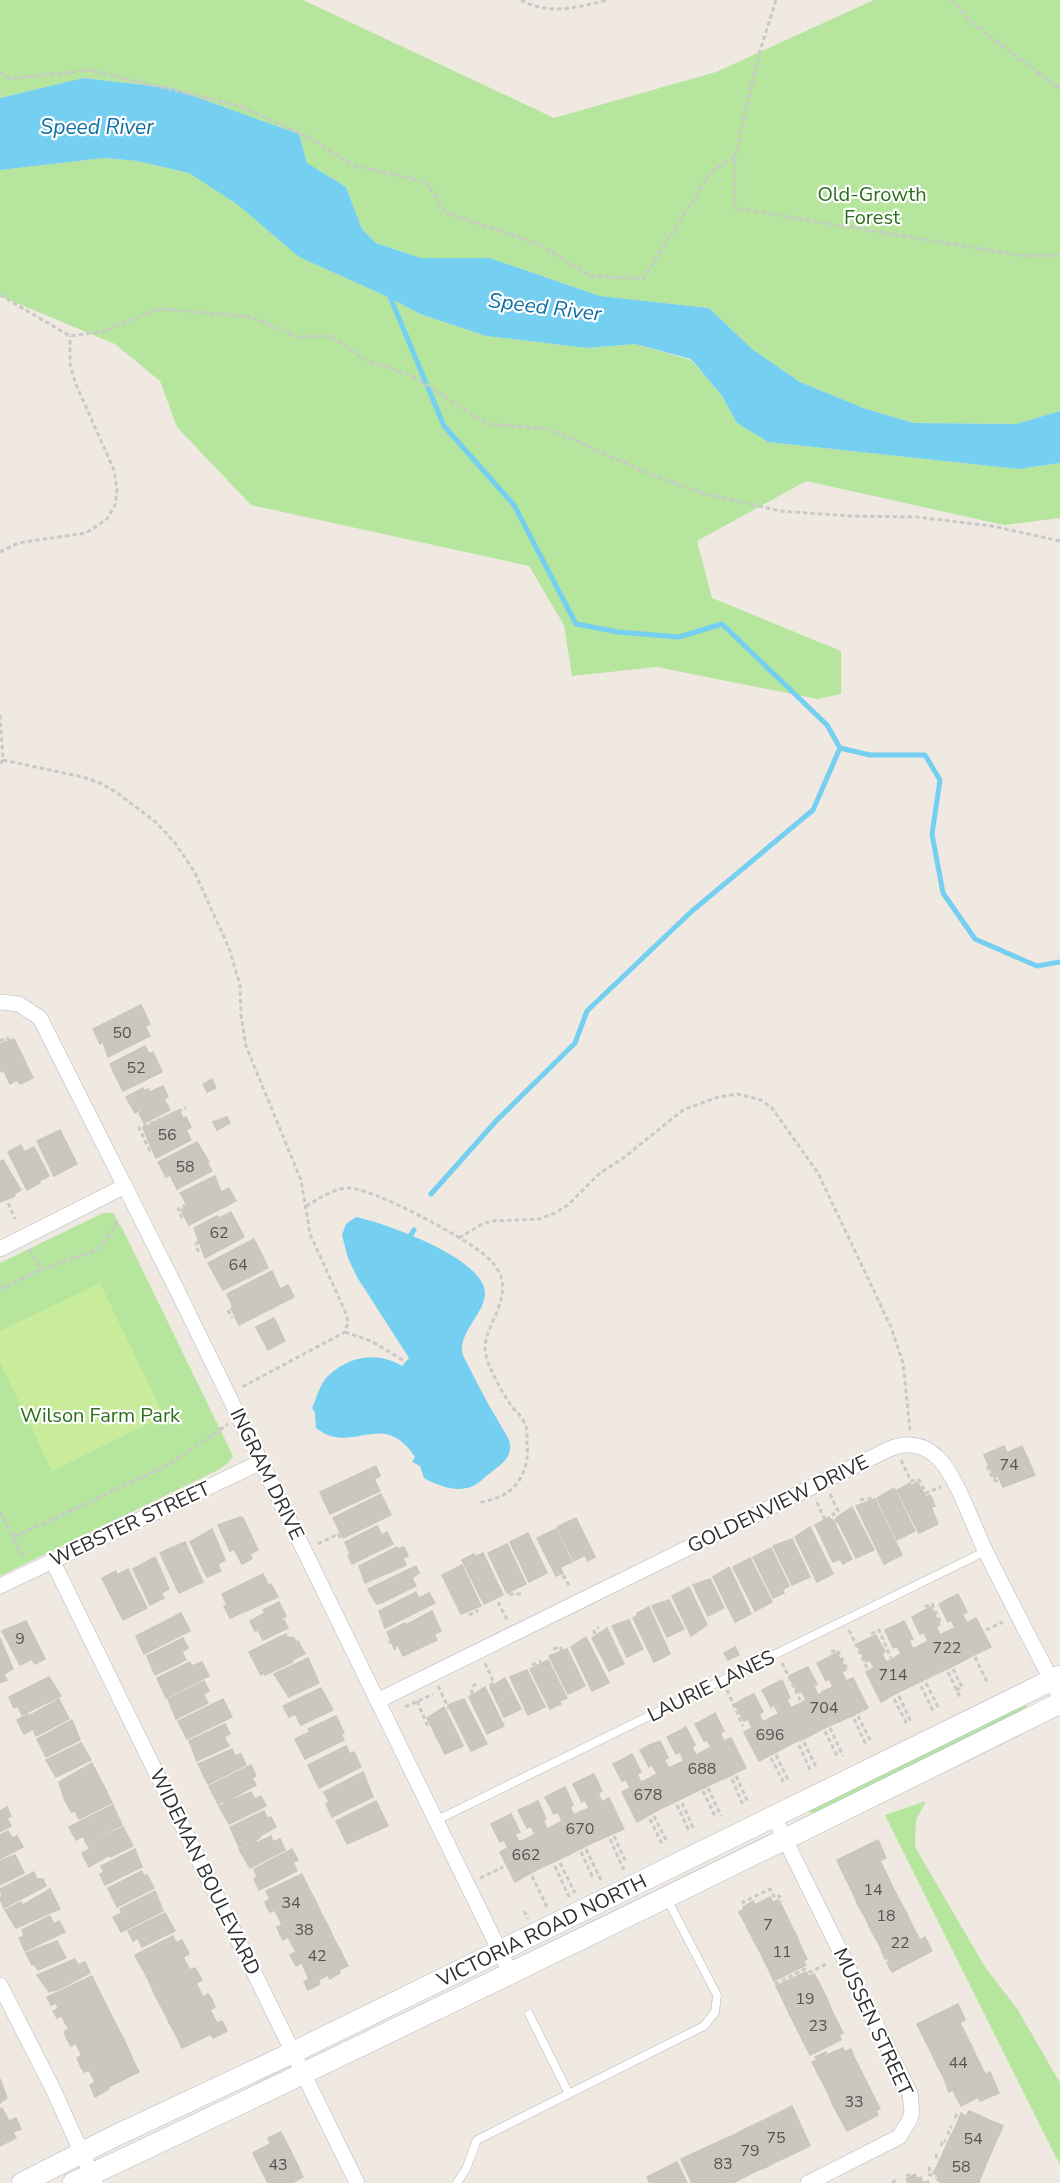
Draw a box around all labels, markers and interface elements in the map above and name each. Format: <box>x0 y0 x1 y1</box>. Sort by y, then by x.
water label: Speed River <box>40 113 154 141</box>
park label: Old-Growth Forest <box>817 181 927 231</box>
water label: Speed River <box>487 286 603 328</box>
house number: 50 <box>112 1022 132 1044</box>
house number: 52 <box>126 1057 146 1079</box>
house number: 56 <box>157 1124 177 1146</box>
house number: 58 <box>175 1156 195 1178</box>
house number: 62 <box>209 1222 229 1244</box>
house number: 64 <box>228 1254 248 1276</box>
park label: Wilson Farm Park <box>20 1402 181 1429</box>
street label: INGRAM DRIVE <box>223 1404 311 1544</box>
street label: GOLDENVIEW DRIVE <box>683 1448 873 1560</box>
house number: 74 <box>999 1454 1019 1476</box>
street label: WEBSTER STREET <box>45 1475 215 1573</box>
house number: 9 <box>15 1628 25 1650</box>
house number: 722 <box>933 1637 961 1659</box>
street label: LAURIE LANES <box>643 1644 779 1728</box>
house number: 714 <box>879 1664 908 1686</box>
house number: 704 <box>810 1697 839 1719</box>
house number: 696 <box>756 1724 784 1746</box>
house number: 688 <box>688 1758 716 1780</box>
street label: WIDEMAN BOULEVARD <box>143 1764 267 1980</box>
house number: 678 <box>634 1784 662 1806</box>
house number: 670 <box>566 1818 594 1840</box>
house number: 662 <box>512 1844 540 1866</box>
street label: VICTORIA ROAD NORTH <box>432 1867 651 1994</box>
house number: 14 <box>863 1879 883 1901</box>
house number: 34 <box>281 1892 301 1914</box>
house number: 18 <box>876 1905 896 1927</box>
house number: 7 <box>763 1914 773 1936</box>
house number: 38 <box>294 1919 314 1941</box>
house number: 22 <box>890 1932 910 1954</box>
house number: 11 <box>772 1941 792 1963</box>
street label: MUSSEN STREET <box>827 1944 919 2100</box>
house number: 42 <box>307 1945 327 1967</box>
house number: 19 <box>795 1988 815 2010</box>
house number: 23 <box>808 2015 828 2037</box>
house number: 44 <box>948 2052 968 2074</box>
house number: 33 <box>844 2091 864 2113</box>
house number: 75 <box>766 2127 786 2149</box>
house number: 54 <box>963 2128 983 2150</box>
house number: 79 <box>740 2140 760 2162</box>
house number: 83 <box>713 2153 733 2175</box>
house number: 43 <box>268 2154 288 2176</box>
house number: 58 <box>951 2156 971 2178</box>

